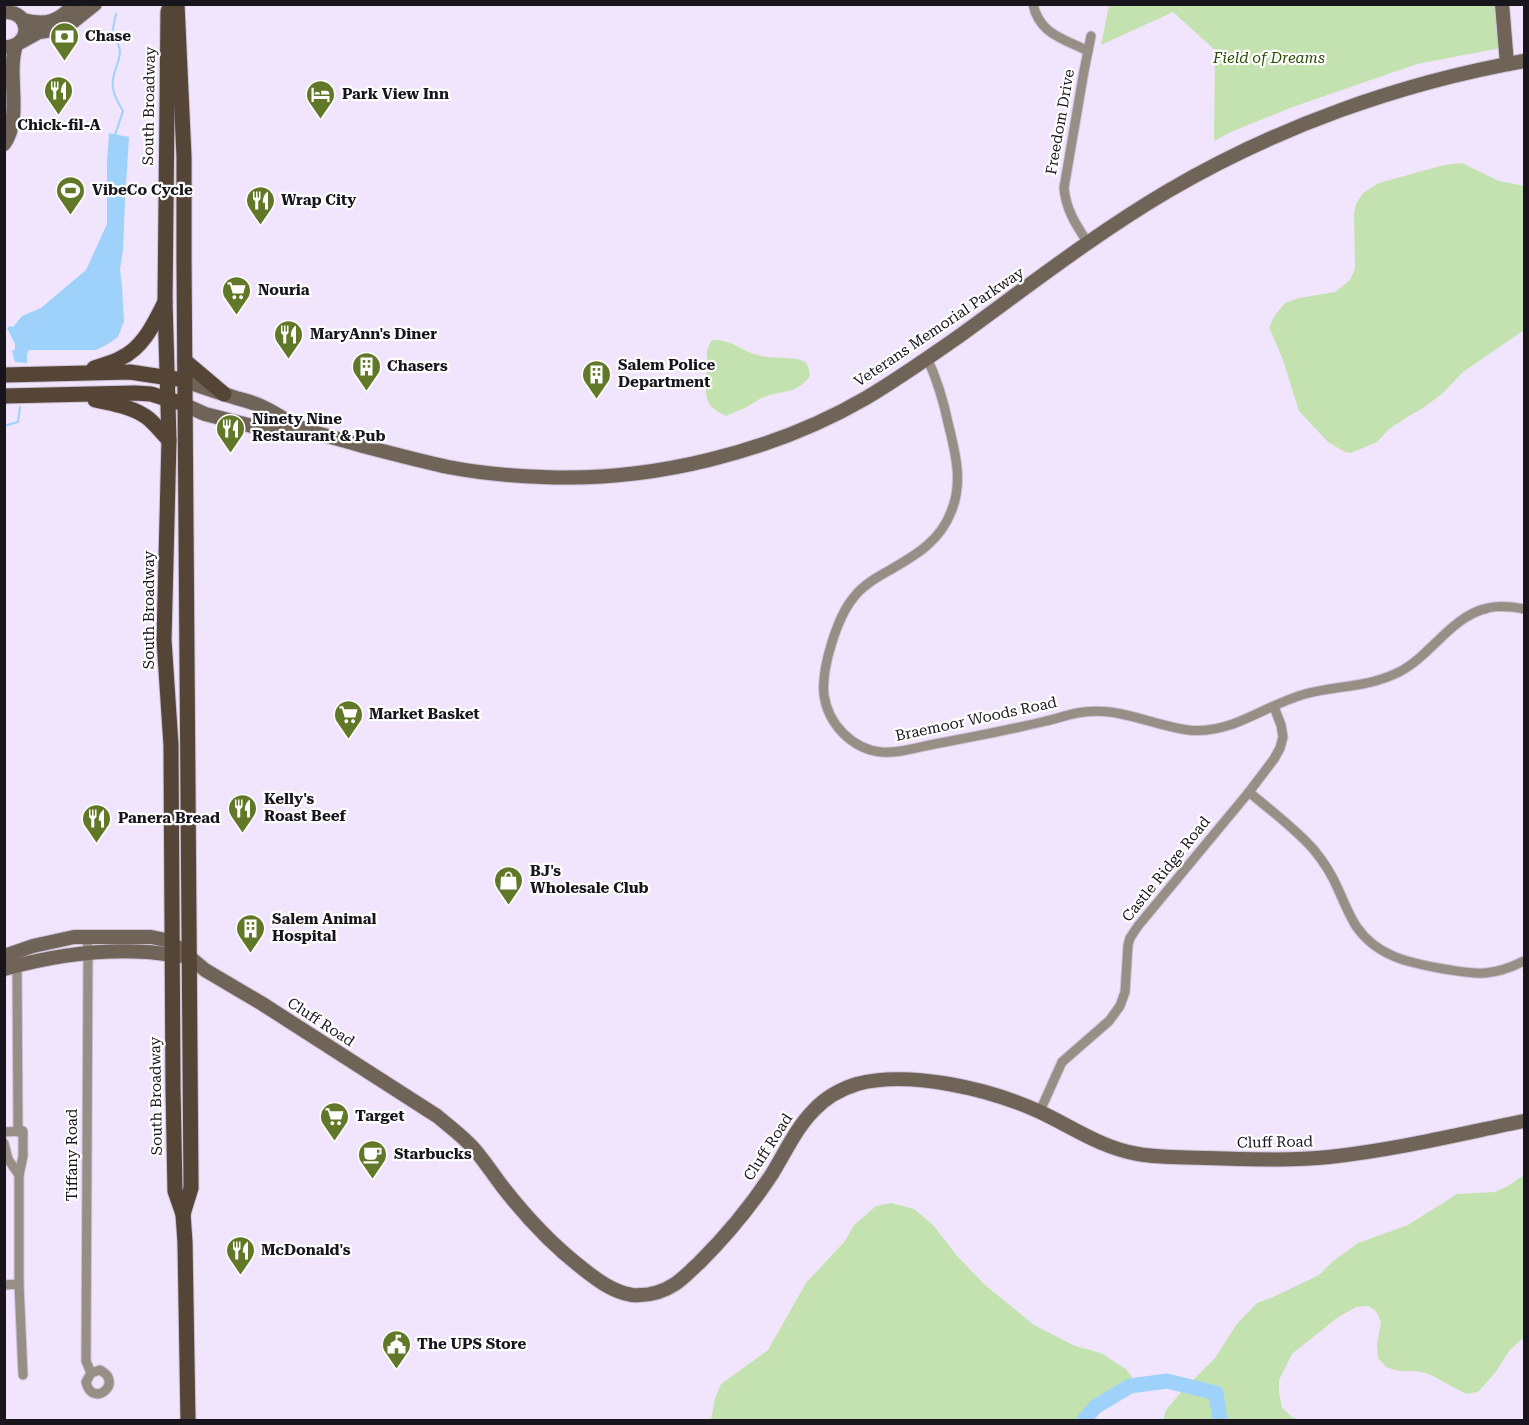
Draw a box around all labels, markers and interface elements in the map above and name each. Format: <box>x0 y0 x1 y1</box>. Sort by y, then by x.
bank icon: Chase <box>48 20 80 62</box>
place label: Chase <box>85 27 131 45</box>
street label: South Broadway <box>139 46 159 166</box>
park label: Field of Dreams <box>1212 49 1325 67</box>
street label: Freedom Drive <box>1042 68 1078 176</box>
restaurant icon: Chick-fil-A <box>43 74 75 116</box>
hotel icon: Park View Inn <box>305 78 337 120</box>
place label: Park View Inn <box>342 85 449 103</box>
place label: Chick-fil-A <box>17 116 101 134</box>
sports icon: VibeCo Cycle <box>55 174 87 216</box>
place label: VibeCo Cycle <box>92 181 193 199</box>
restaurant icon: Wrap City <box>244 184 276 226</box>
place label: Wrap City <box>281 191 356 209</box>
street label: Veterans Memorial Parkway <box>851 263 1027 391</box>
supermarket icon: Nouria <box>221 274 253 316</box>
place label: Nouria <box>258 281 310 299</box>
restaurant icon: MaryAnn's Diner <box>273 318 305 360</box>
place label: MaryAnn's Diner <box>310 325 437 343</box>
building icon: Chasers <box>350 350 382 392</box>
place label: Salem Police Department <box>618 356 716 391</box>
place label: Chasers <box>387 357 448 375</box>
building icon: Salem Police Department <box>581 358 613 400</box>
place label: Ninety Nine Restaurant & Pub <box>252 410 385 445</box>
restaurant icon: Ninety Nine Restaurant & Pub <box>215 412 247 454</box>
street label: South Broadway <box>140 551 158 669</box>
street label: Braemoor Woods Road <box>894 693 1059 745</box>
supermarket icon: Market Basket <box>332 698 364 740</box>
place label: Market Basket <box>369 705 480 723</box>
place label: Kelly's Roast Beef <box>264 790 346 825</box>
restaurant icon: Kelly's Roast Beef <box>227 792 259 834</box>
restaurant icon: Panera Bread <box>81 802 113 844</box>
place label: Panera Bread <box>118 809 220 827</box>
street label: Castle Ridge Road <box>1118 812 1214 925</box>
place label: BJ's Wholesale Club <box>530 862 649 897</box>
shop icon: BJ's Wholesale Club <box>493 864 525 906</box>
place label: Salem Animal Hospital <box>272 910 376 945</box>
building icon: Salem Animal Hospital <box>235 912 267 954</box>
street label: Cluff Road <box>284 994 358 1051</box>
street label: South Broadway <box>146 1036 166 1156</box>
supermarket icon: Target <box>318 1100 350 1142</box>
place label: Target <box>355 1107 405 1125</box>
street label: Tiffany Road <box>63 1108 81 1201</box>
street label: Cluff Road <box>740 1110 797 1184</box>
street label: Cluff Road <box>1237 1132 1314 1152</box>
cafe icon: Starbucks <box>357 1138 389 1180</box>
place label: Starbucks <box>394 1145 472 1163</box>
restaurant icon: McDonald's <box>224 1234 256 1276</box>
place label: McDonald's <box>261 1241 351 1259</box>
public building icon: The UPS Store <box>380 1328 412 1370</box>
place label: The UPS Store <box>417 1335 527 1353</box>

